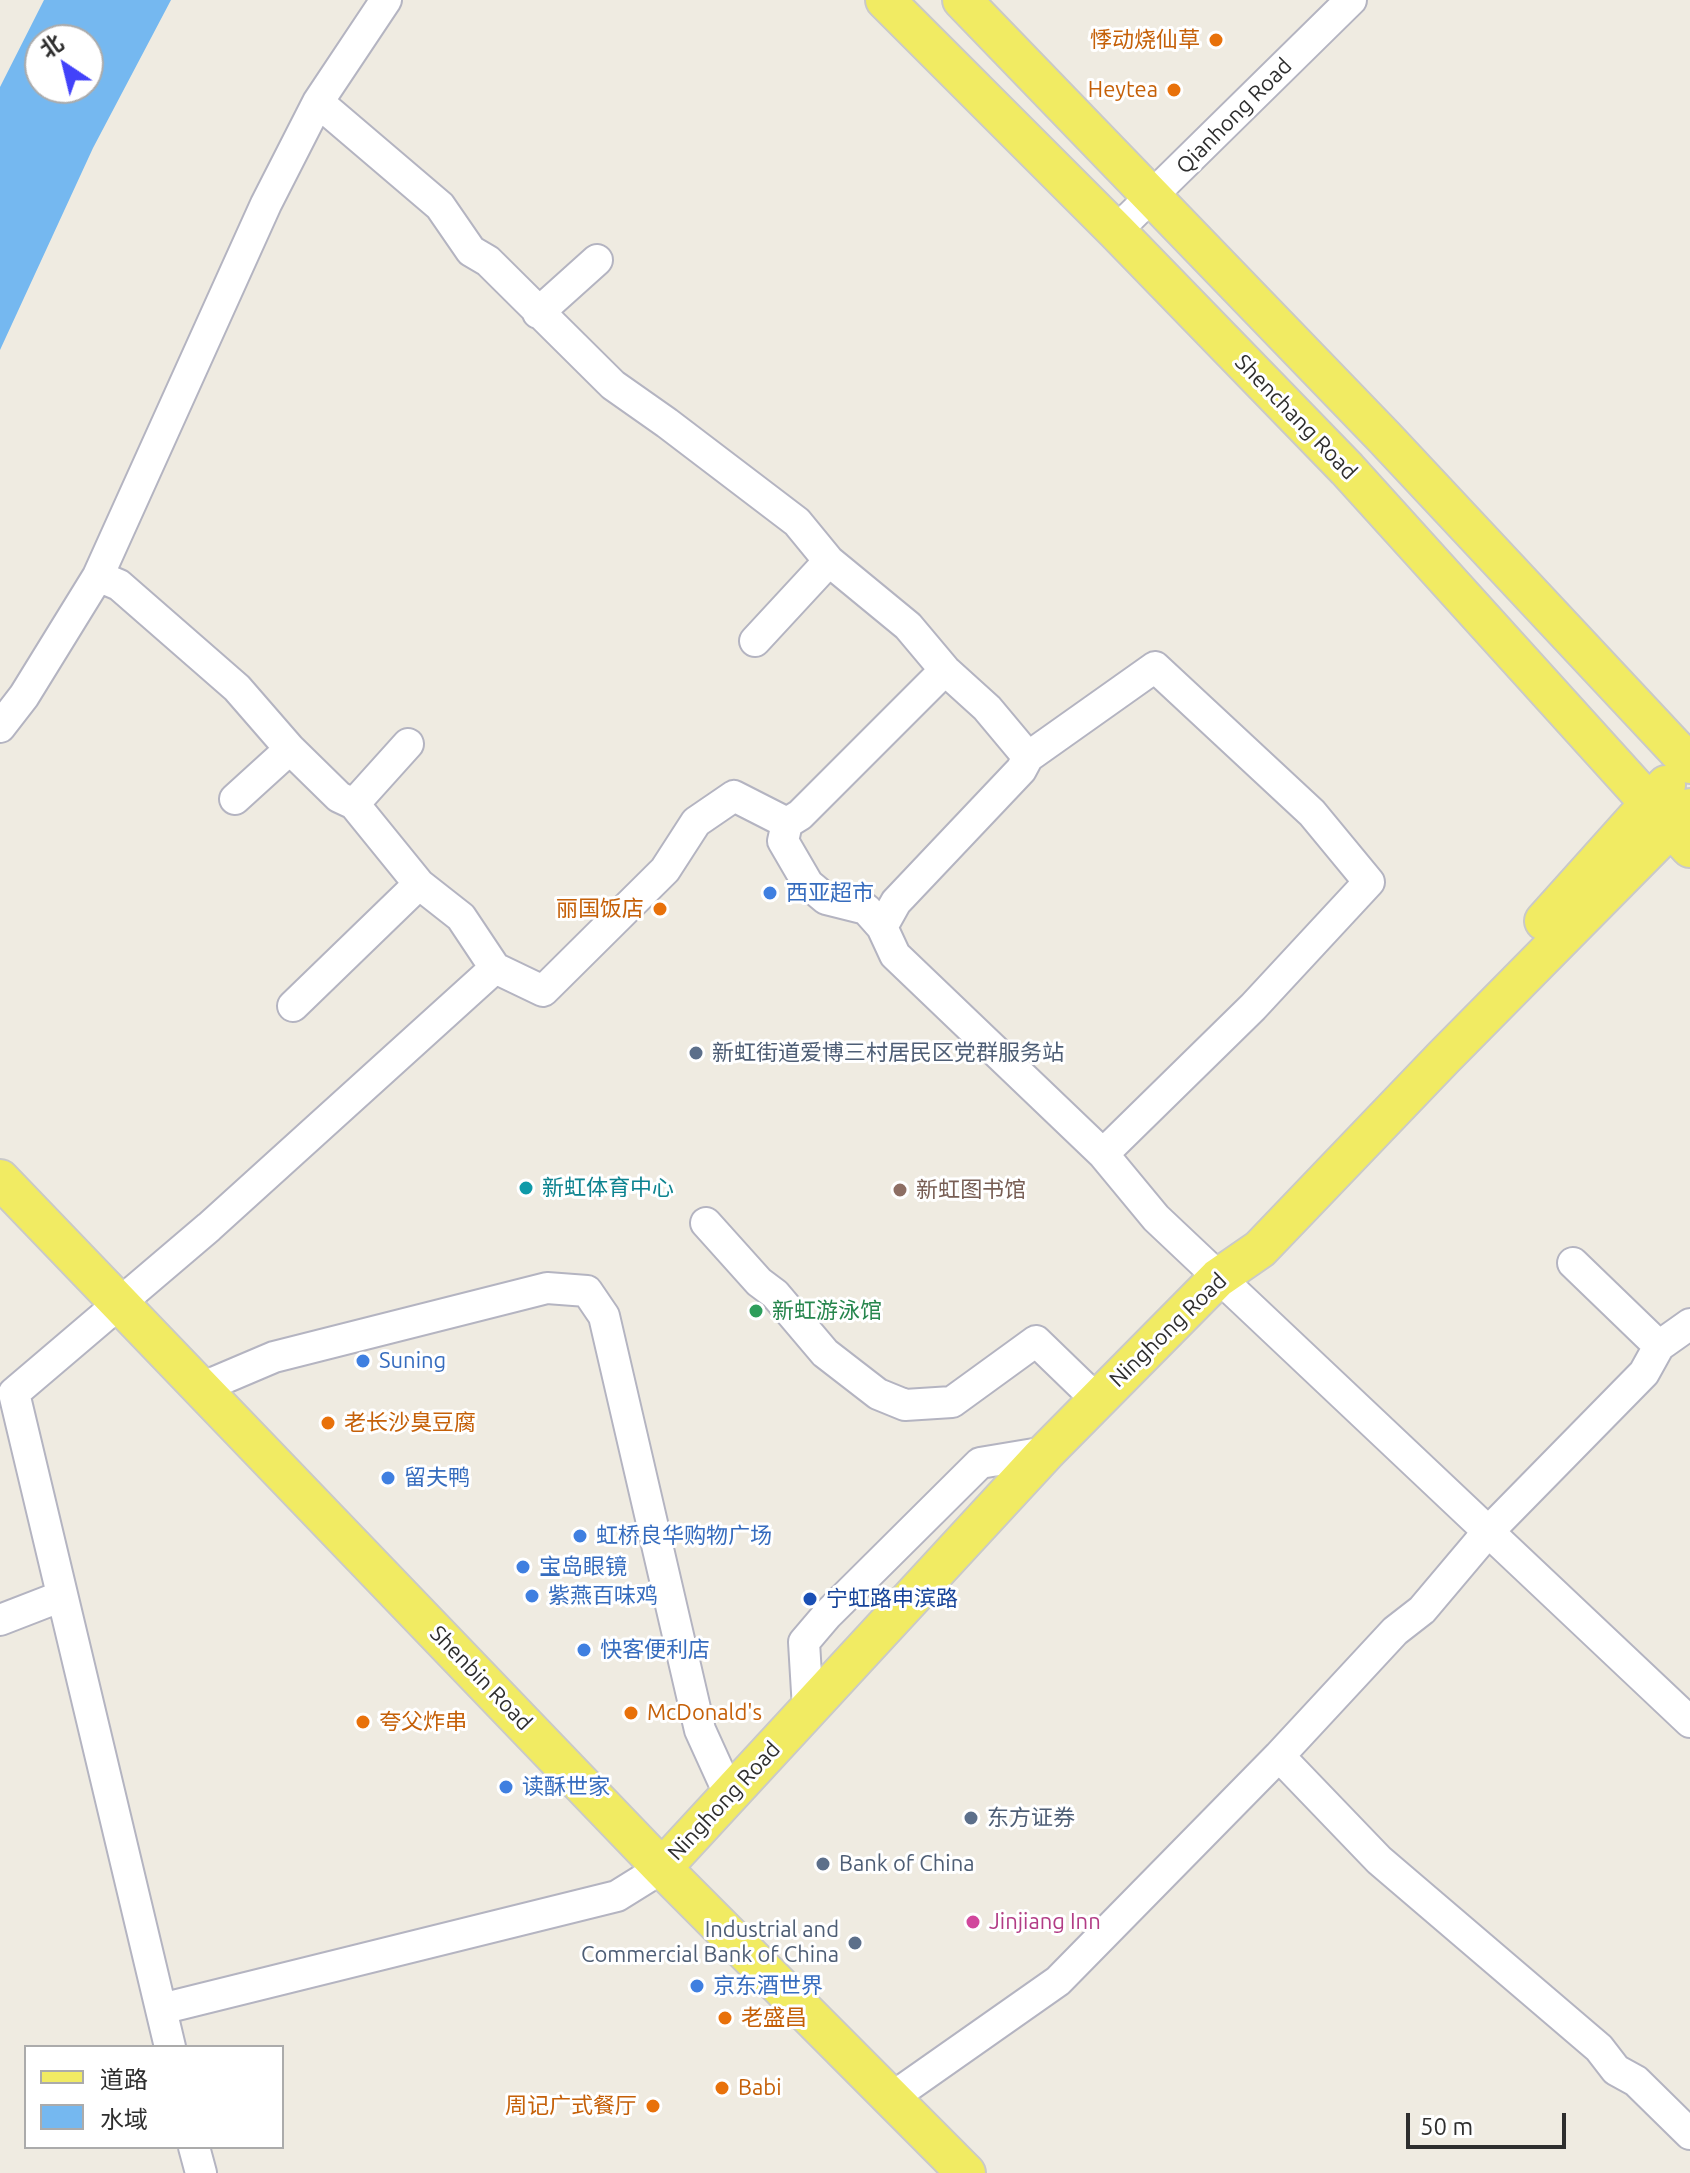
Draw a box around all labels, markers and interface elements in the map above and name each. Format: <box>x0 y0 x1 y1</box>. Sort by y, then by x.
north arrow <box>24 24 104 104</box>
place label: 悸动烧仙草 <box>1090 27 1200 53</box>
text: 北 <box>35 29 67 62</box>
marker: 悸动烧仙草 <box>1207 31 1225 49</box>
street label: Qianhong Road <box>1171 53 1297 179</box>
place label: Heytea <box>1088 77 1158 103</box>
marker: Heytea <box>1165 81 1183 99</box>
street label: Shenchang Road <box>1230 349 1362 485</box>
place label: 西亚超市 <box>786 880 874 906</box>
marker: 西亚超市 <box>761 884 779 902</box>
place label: 丽国饭店 <box>556 896 644 922</box>
marker: 丽国饭店 <box>651 900 669 918</box>
place label: 新虹街道爱博三村居民区党群服务站 <box>712 1040 1064 1066</box>
marker: 新虹街道爱博三村居民区党群服务站 <box>687 1044 705 1062</box>
place label: 新虹体育中心 <box>542 1175 674 1201</box>
place label: 新虹图书馆 <box>916 1177 1026 1203</box>
marker: 新虹体育中心 <box>517 1179 535 1197</box>
marker: 新虹图书馆 <box>891 1181 909 1199</box>
street label: Ninghong Road <box>1104 1267 1232 1393</box>
place label: 新虹游泳馆 <box>772 1298 882 1324</box>
marker: 新虹游泳馆 <box>747 1302 765 1320</box>
place label: Suning <box>379 1348 446 1374</box>
marker: Suning <box>354 1352 372 1370</box>
place label: 老长沙臭豆腐 <box>344 1410 476 1436</box>
marker: 老长沙臭豆腐 <box>319 1414 337 1432</box>
place label: 留夫鸭 <box>404 1465 470 1491</box>
marker: 留夫鸭 <box>379 1469 397 1487</box>
place label: 虹桥良华购物广场 <box>596 1523 772 1549</box>
marker: 虹桥良华购物广场 <box>571 1527 589 1545</box>
place label: 宝岛眼镜 <box>539 1554 627 1580</box>
marker: 宝岛眼镜 <box>514 1558 532 1576</box>
place label: 紫燕百味鸡 <box>548 1583 658 1609</box>
place label: 宁虹路申滨路 <box>826 1586 958 1612</box>
marker: 紫燕百味鸡 <box>523 1587 541 1605</box>
marker: 宁虹路申滨路 <box>801 1590 819 1608</box>
street label: Shenbin Road <box>425 1620 537 1736</box>
place label: 快客便利店 <box>600 1637 710 1663</box>
marker: 快客便利店 <box>575 1641 593 1659</box>
place label: McDonald's <box>647 1700 762 1726</box>
marker: McDonald's <box>622 1704 640 1722</box>
place label: 夸父炸串 <box>379 1709 467 1735</box>
marker: 夸父炸串 <box>354 1713 372 1731</box>
street label: Ninghong Road <box>662 1736 786 1866</box>
place label: 读酥世家 <box>522 1774 610 1800</box>
marker: 读酥世家 <box>497 1778 515 1796</box>
place label: 东方证券 <box>987 1805 1075 1831</box>
marker: 东方证券 <box>962 1809 980 1827</box>
place label: Bank of China <box>839 1851 975 1877</box>
marker: Bank of China <box>814 1855 832 1873</box>
place label: Jinjiang Inn <box>989 1909 1101 1935</box>
marker: Jinjiang Inn <box>964 1913 982 1931</box>
place label: Industrial and Commercial Bank of China <box>581 1917 839 1968</box>
marker: Industrial and Commercial Bank of China <box>846 1934 864 1952</box>
place label: 京东酒世界 <box>713 1973 823 1999</box>
marker: 京东酒世界 <box>688 1977 706 1995</box>
place label: 老盛昌 <box>741 2005 807 2031</box>
marker: 老盛昌 <box>716 2009 734 2027</box>
legend <box>24 2045 284 2149</box>
text: 道路 <box>100 2066 148 2093</box>
place label: Babi <box>738 2075 781 2101</box>
marker: Babi <box>713 2079 731 2097</box>
place label: 周记广式餐厅 <box>505 2093 637 2119</box>
marker: 周记广式餐厅 <box>644 2097 662 2115</box>
scale bar <box>1410 2097 1570 2147</box>
text: 水域 <box>100 2106 148 2133</box>
text: 50 m <box>1420 2113 1473 2140</box>

